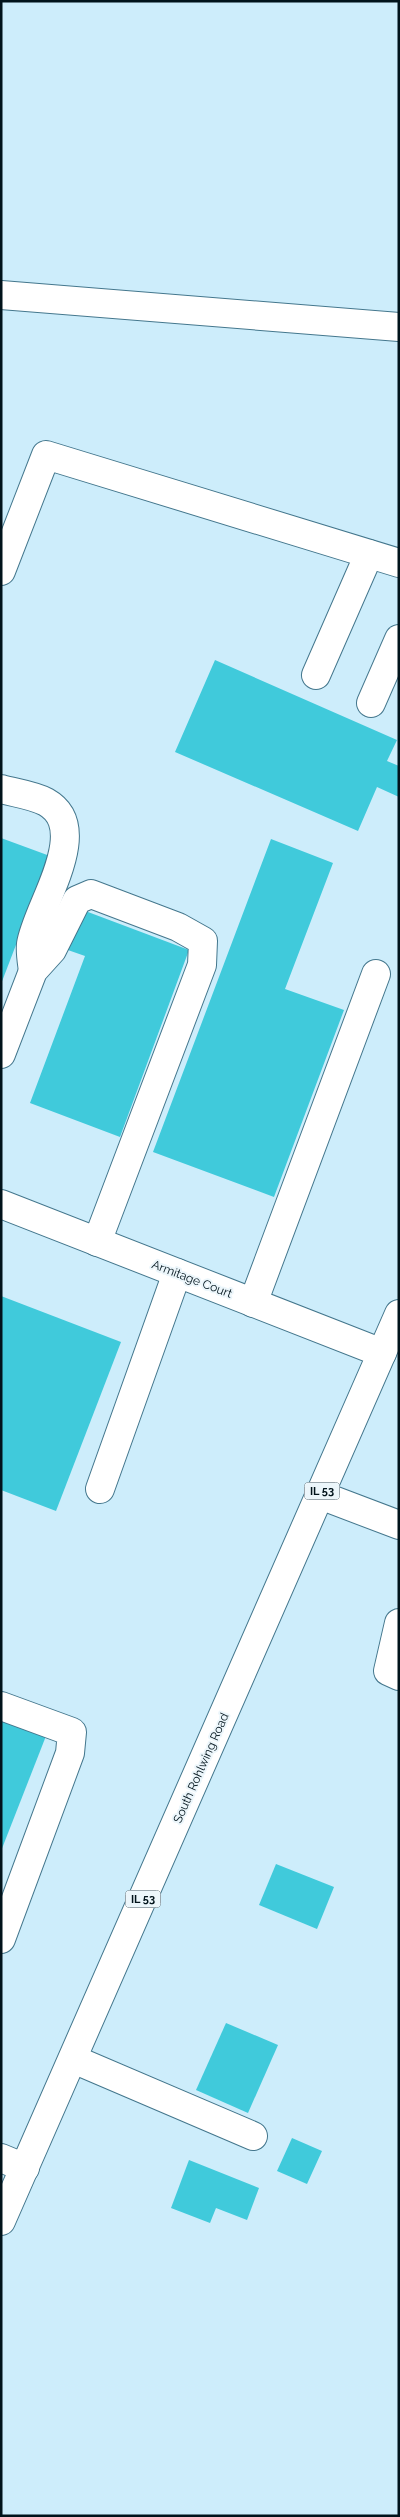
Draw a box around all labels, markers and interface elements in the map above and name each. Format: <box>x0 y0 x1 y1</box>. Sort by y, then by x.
street label: Armitage Court <box>150 1257 234 1301</box>
road number: IL 53 <box>304 1482 340 1500</box>
street label: South Rohlwing Road <box>170 1711 232 1825</box>
road number: IL 53 <box>126 1890 160 1908</box>

